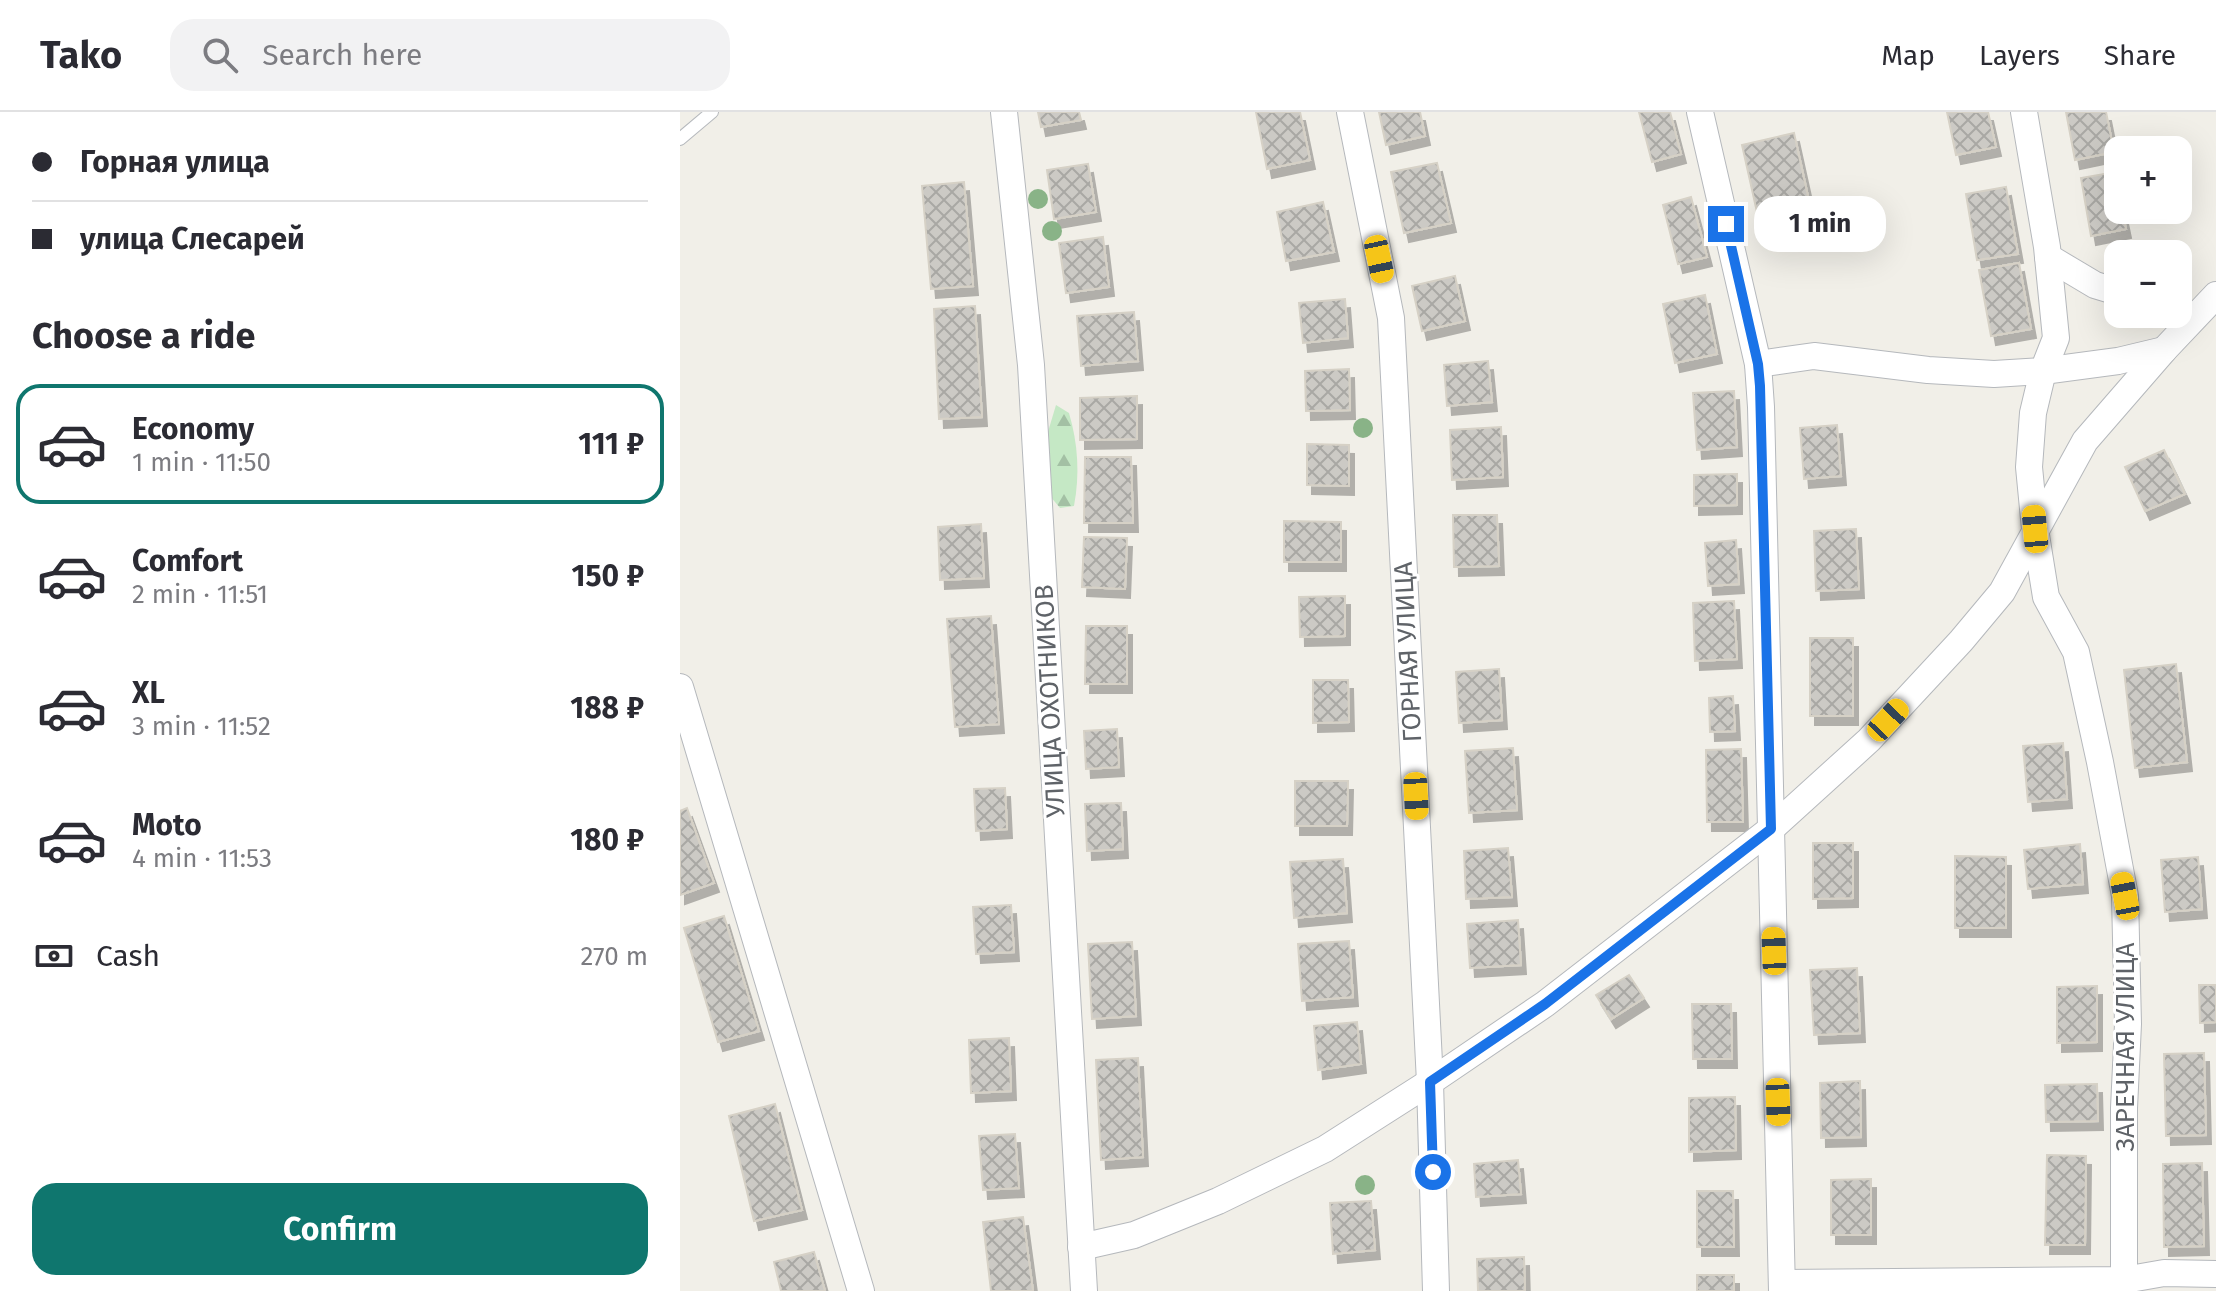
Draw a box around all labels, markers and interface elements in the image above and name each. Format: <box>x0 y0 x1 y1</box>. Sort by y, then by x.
search box <box>170 19 730 91</box>
text: Tako <box>40 32 122 78</box>
icon: search <box>198 33 242 77</box>
text: Search here <box>262 37 422 73</box>
text: Map <box>1881 39 1935 72</box>
text: Layers <box>1979 39 2060 72</box>
text: Share <box>2104 39 2176 72</box>
map controls <box>2104 136 2192 328</box>
button: + <box>2104 136 2192 224</box>
text: Горная улица <box>80 144 270 180</box>
callout: 1 min <box>1754 196 1886 252</box>
route end <box>1708 206 1744 242</box>
text: 1 min <box>1789 208 1851 239</box>
text: улица Слесарей <box>80 221 305 257</box>
car <box>1362 233 1396 285</box>
button: − <box>2104 240 2192 328</box>
text: Choose a ride <box>32 314 255 358</box>
icon: car <box>36 408 108 480</box>
text: Economy <box>132 411 254 447</box>
text: 111 ₽ <box>578 426 644 462</box>
text: 1 min · 11:50 <box>132 447 271 478</box>
car <box>2021 504 2049 554</box>
icon: car <box>36 540 108 612</box>
text: Comfort <box>132 543 243 579</box>
text: 150 ₽ <box>571 558 644 594</box>
street label: ГОРНАЯ УЛИЦА <box>1388 561 1428 743</box>
text: 2 min · 11:51 <box>132 579 268 610</box>
street label: УЛИЦА ОХОТНИКОВ <box>1028 584 1072 818</box>
icon: car <box>36 672 108 744</box>
text: XL <box>132 675 165 711</box>
text: 188 ₽ <box>570 690 644 726</box>
car <box>1863 694 1913 746</box>
text: 3 min · 11:52 <box>132 711 271 742</box>
car <box>1403 771 1429 821</box>
icon: car <box>36 804 108 876</box>
text: Moto <box>132 807 202 843</box>
text: 180 ₽ <box>570 822 644 858</box>
text: 4 min · 11:53 <box>132 843 272 874</box>
car <box>2109 870 2141 922</box>
car <box>1761 927 1787 975</box>
icon: cash <box>32 934 76 978</box>
text: Cash <box>96 938 160 974</box>
text: 270 m <box>580 941 648 972</box>
street label: ЗАРЕЧНАЯ УЛИЦА <box>2110 942 2141 1152</box>
car <box>1765 1078 1791 1126</box>
route start <box>1415 1154 1451 1190</box>
button: Confirm <box>32 1183 648 1275</box>

